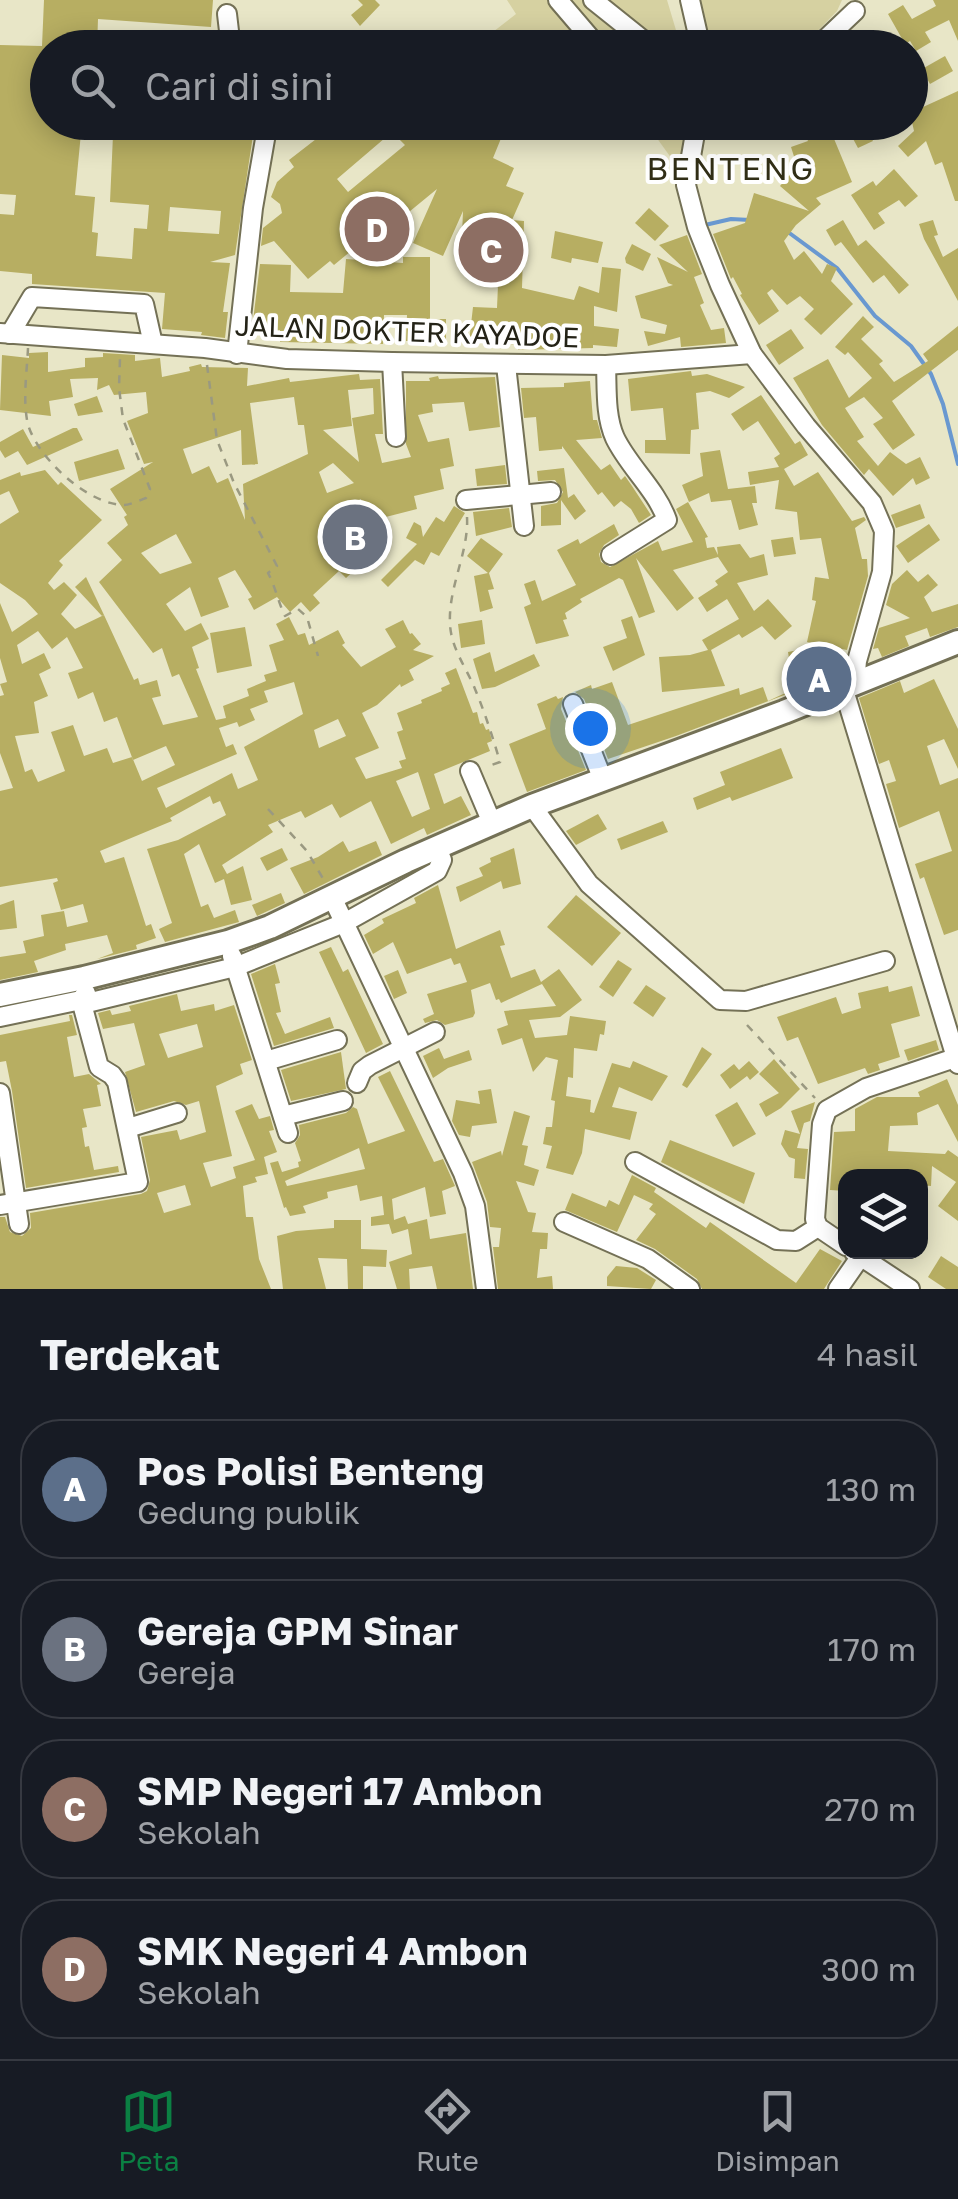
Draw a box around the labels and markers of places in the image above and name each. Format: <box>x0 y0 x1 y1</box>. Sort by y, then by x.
pin: D <box>344 192 410 266</box>
pin: C <box>458 212 524 288</box>
pin: B <box>322 500 388 574</box>
pin: A <box>786 642 852 716</box>

